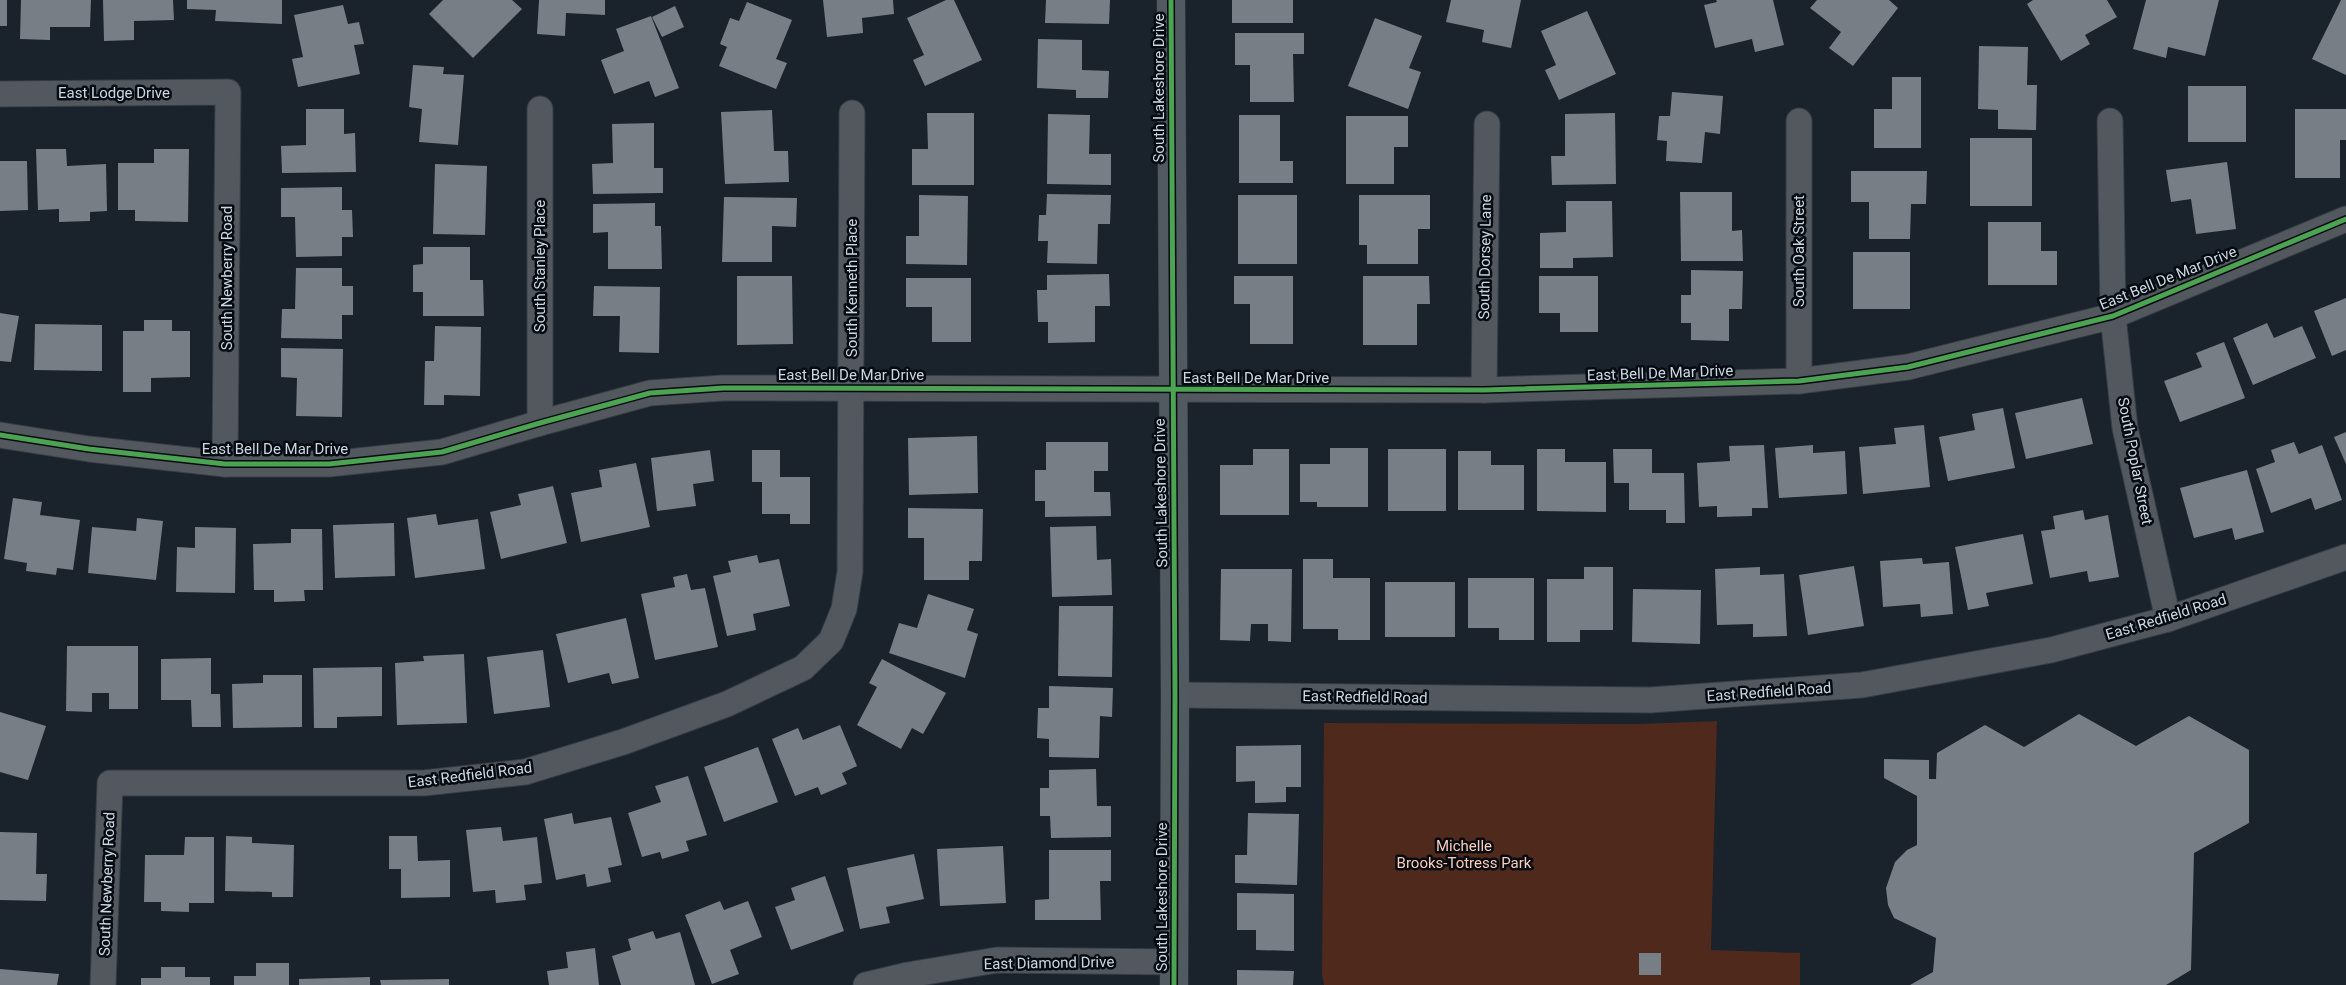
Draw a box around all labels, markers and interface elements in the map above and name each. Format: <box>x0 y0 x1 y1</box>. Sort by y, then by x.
street label: South Lakeshore Drive <box>1150 13 1168 163</box>
street label: East Lodge Drive <box>58 84 170 102</box>
street label: South Dorsey Lane <box>1475 194 1495 320</box>
street label: South Oak Street <box>1790 195 1808 307</box>
street label: South Stanley Place <box>531 200 549 332</box>
street label: South Newberry Road <box>218 206 236 350</box>
street label: South Kenneth Place <box>843 219 861 357</box>
street label: East Bell De Mar Drive <box>2097 242 2239 314</box>
street label: East Bell De Mar Drive <box>1586 361 1734 385</box>
street label: East Bell De Mar Drive <box>778 366 924 384</box>
street label: East Bell De Mar Drive <box>1183 369 1329 387</box>
street label: South Poplar Street <box>2114 396 2156 526</box>
street label: South Lakeshore Drive <box>1151 418 1171 568</box>
street label: East Bell De Mar Drive <box>202 440 348 458</box>
street label: East Redfield Road <box>2103 590 2229 644</box>
street label: East Redfield Road <box>1706 679 1832 705</box>
street label: East Redfield Road <box>1302 687 1428 707</box>
street label: East Redfield Road <box>407 758 533 792</box>
street label: South Newberry Road <box>95 811 119 957</box>
street label: South Lakeshore Drive <box>1153 822 1171 972</box>
park label: Michelle Brooks-Totress Park <box>1397 837 1532 872</box>
street label: East Diamond Drive <box>984 953 1114 973</box>

